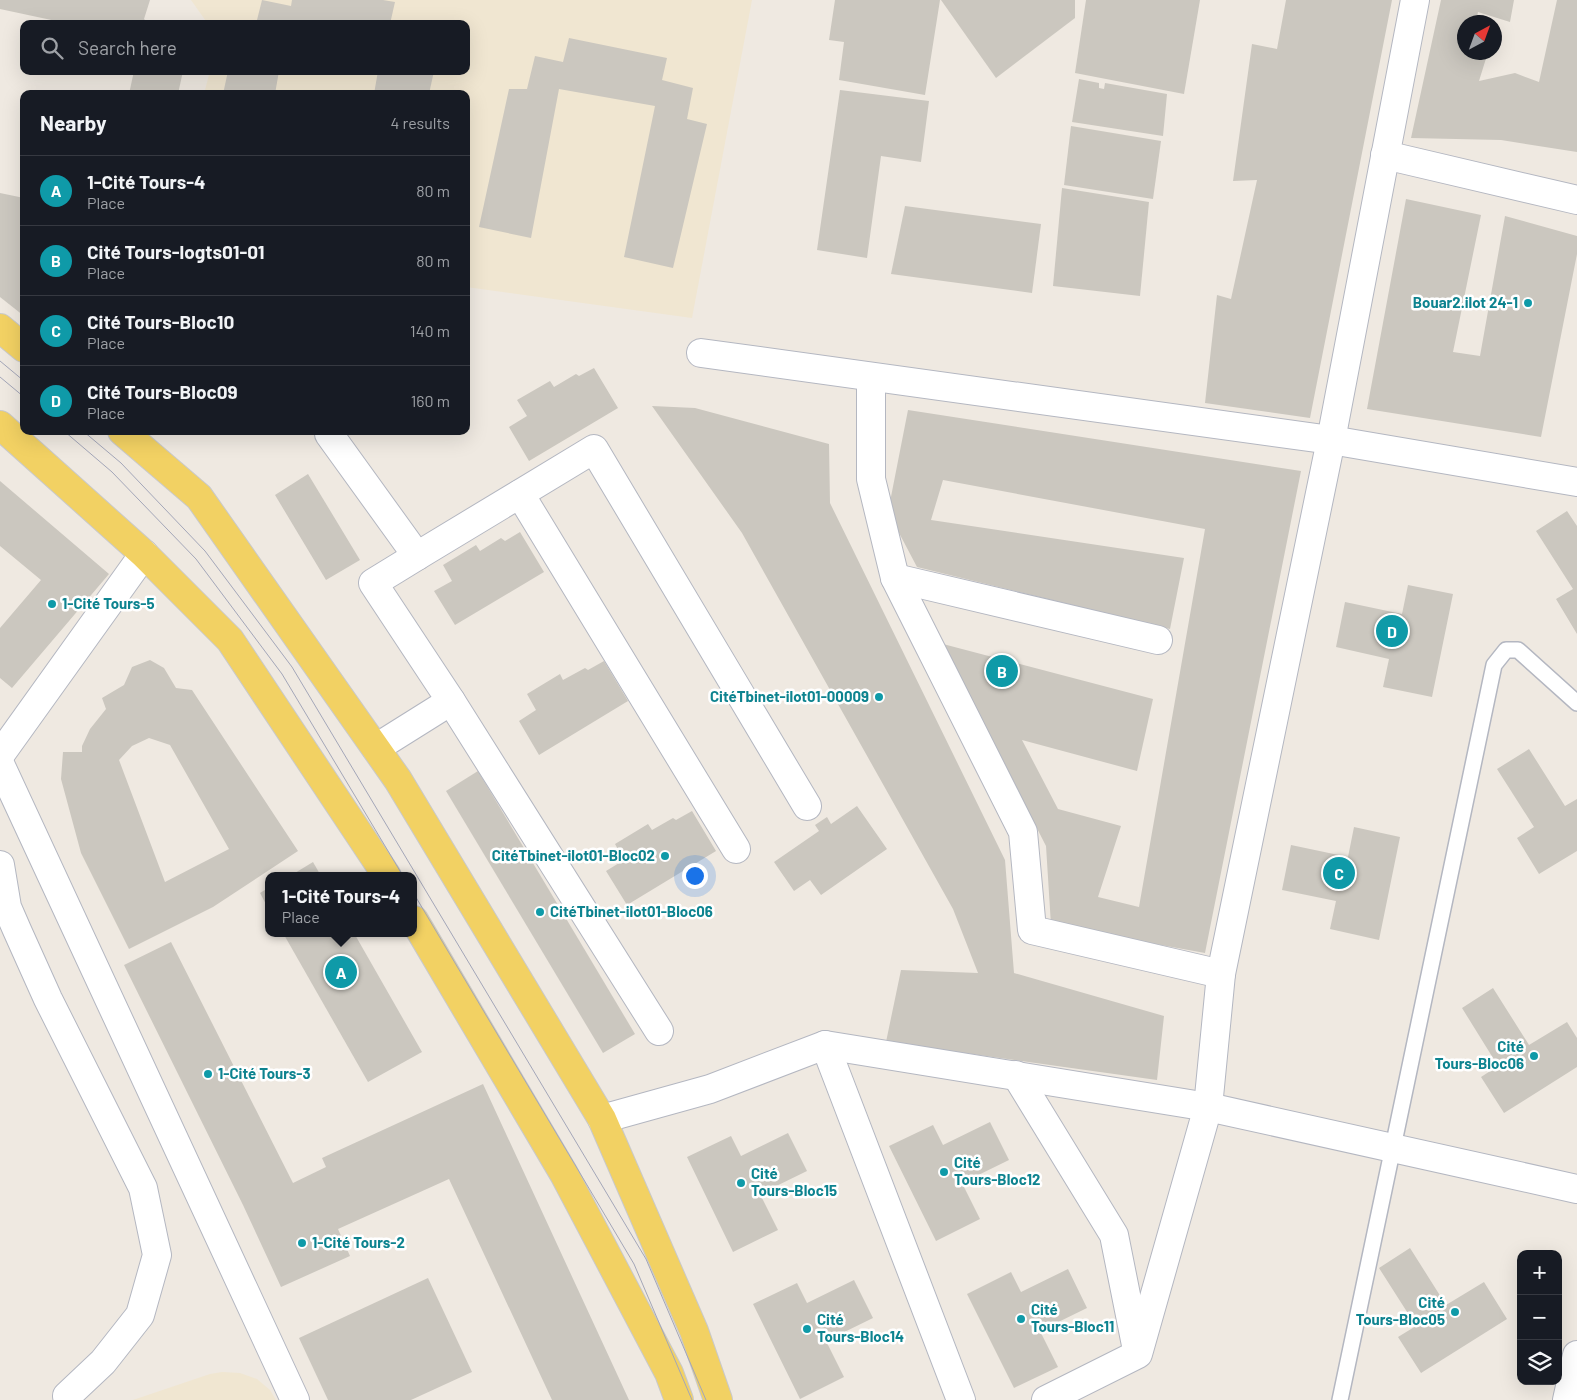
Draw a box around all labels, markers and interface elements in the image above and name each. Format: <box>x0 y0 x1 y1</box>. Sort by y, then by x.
north arrow <box>1457 15 1502 60</box>
search box <box>20 20 470 75</box>
icon: search <box>38 34 66 62</box>
text: Search here <box>78 36 177 59</box>
text: Nearby <box>40 110 106 135</box>
text: 4 results <box>390 113 450 132</box>
text: 1-Cité Tours-4 <box>87 170 206 193</box>
text: A <box>51 181 61 200</box>
text: 80 m <box>416 181 450 200</box>
text: Place <box>87 193 125 212</box>
text: Cité Tours-logts01-01 <box>87 240 265 263</box>
text: B <box>51 251 61 270</box>
text: 80 m <box>416 251 450 270</box>
text: Place <box>87 263 125 282</box>
place label: Bouar2.ilot 24-1 <box>1413 293 1518 311</box>
marker: Bouar2.ilot 24-1 <box>1522 297 1534 309</box>
text: Cité Tours-Bloc10 <box>87 310 234 333</box>
text: C <box>51 321 61 340</box>
text: 140 m <box>410 321 450 340</box>
text: Place <box>87 333 125 352</box>
text: Cité Tours-Bloc09 <box>87 380 238 403</box>
text: D <box>51 391 61 410</box>
text: 160 m <box>411 391 450 410</box>
text: Place <box>87 403 125 422</box>
place label: 1-Cité Tours-5 <box>62 594 155 612</box>
marker: 1-Cité Tours-5 <box>46 598 58 610</box>
pin: D <box>1376 612 1408 650</box>
pin: B <box>986 652 1018 690</box>
place label: CitéTbinet-ilot01-00009 <box>710 687 869 705</box>
marker: CitéTbinet-ilot01-00009 <box>873 691 885 703</box>
place label: CitéTbinet-ilot01-Bloc02 <box>492 846 655 864</box>
marker: CitéTbinet-ilot01-Bloc02 <box>659 850 671 862</box>
pin: C <box>1323 854 1355 892</box>
your location <box>682 863 708 889</box>
popup <box>265 872 417 937</box>
text: 1-Cité Tours-4 <box>282 884 400 907</box>
place label: CitéTbinet-ilot01-Bloc06 <box>550 902 713 920</box>
marker: CitéTbinet-ilot01-Bloc06 <box>534 906 546 918</box>
text: Place <box>282 907 320 926</box>
pin: A <box>325 953 357 991</box>
place label: Cité Tours-Bloc06 <box>1435 1037 1524 1072</box>
marker: Cité Tours-Bloc06 <box>1528 1050 1540 1062</box>
place label: 1-Cité Tours-3 <box>218 1064 311 1082</box>
marker: 1-Cité Tours-3 <box>202 1068 214 1080</box>
place label: Cité Tours-Bloc12 <box>954 1153 1040 1188</box>
place label: Cité Tours-Bloc15 <box>751 1164 837 1199</box>
marker: Cité Tours-Bloc12 <box>938 1166 950 1178</box>
marker: Cité Tours-Bloc15 <box>735 1177 747 1189</box>
place label: 1-Cité Tours-2 <box>312 1233 405 1251</box>
marker: 1-Cité Tours-2 <box>296 1237 308 1249</box>
map controls <box>1517 1250 1562 1385</box>
button: + <box>1517 1250 1562 1295</box>
place label: Cité Tours-Bloc05 <box>1356 1293 1445 1328</box>
button: − <box>1517 1295 1562 1340</box>
place label: Cité Tours-Bloc11 <box>1031 1300 1114 1335</box>
marker: Cité Tours-Bloc05 <box>1449 1306 1461 1318</box>
place label: Cité Tours-Bloc14 <box>817 1310 904 1345</box>
marker: Cité Tours-Bloc11 <box>1015 1313 1027 1325</box>
marker: Cité Tours-Bloc14 <box>801 1323 813 1335</box>
button: layers <box>1517 1340 1562 1385</box>

